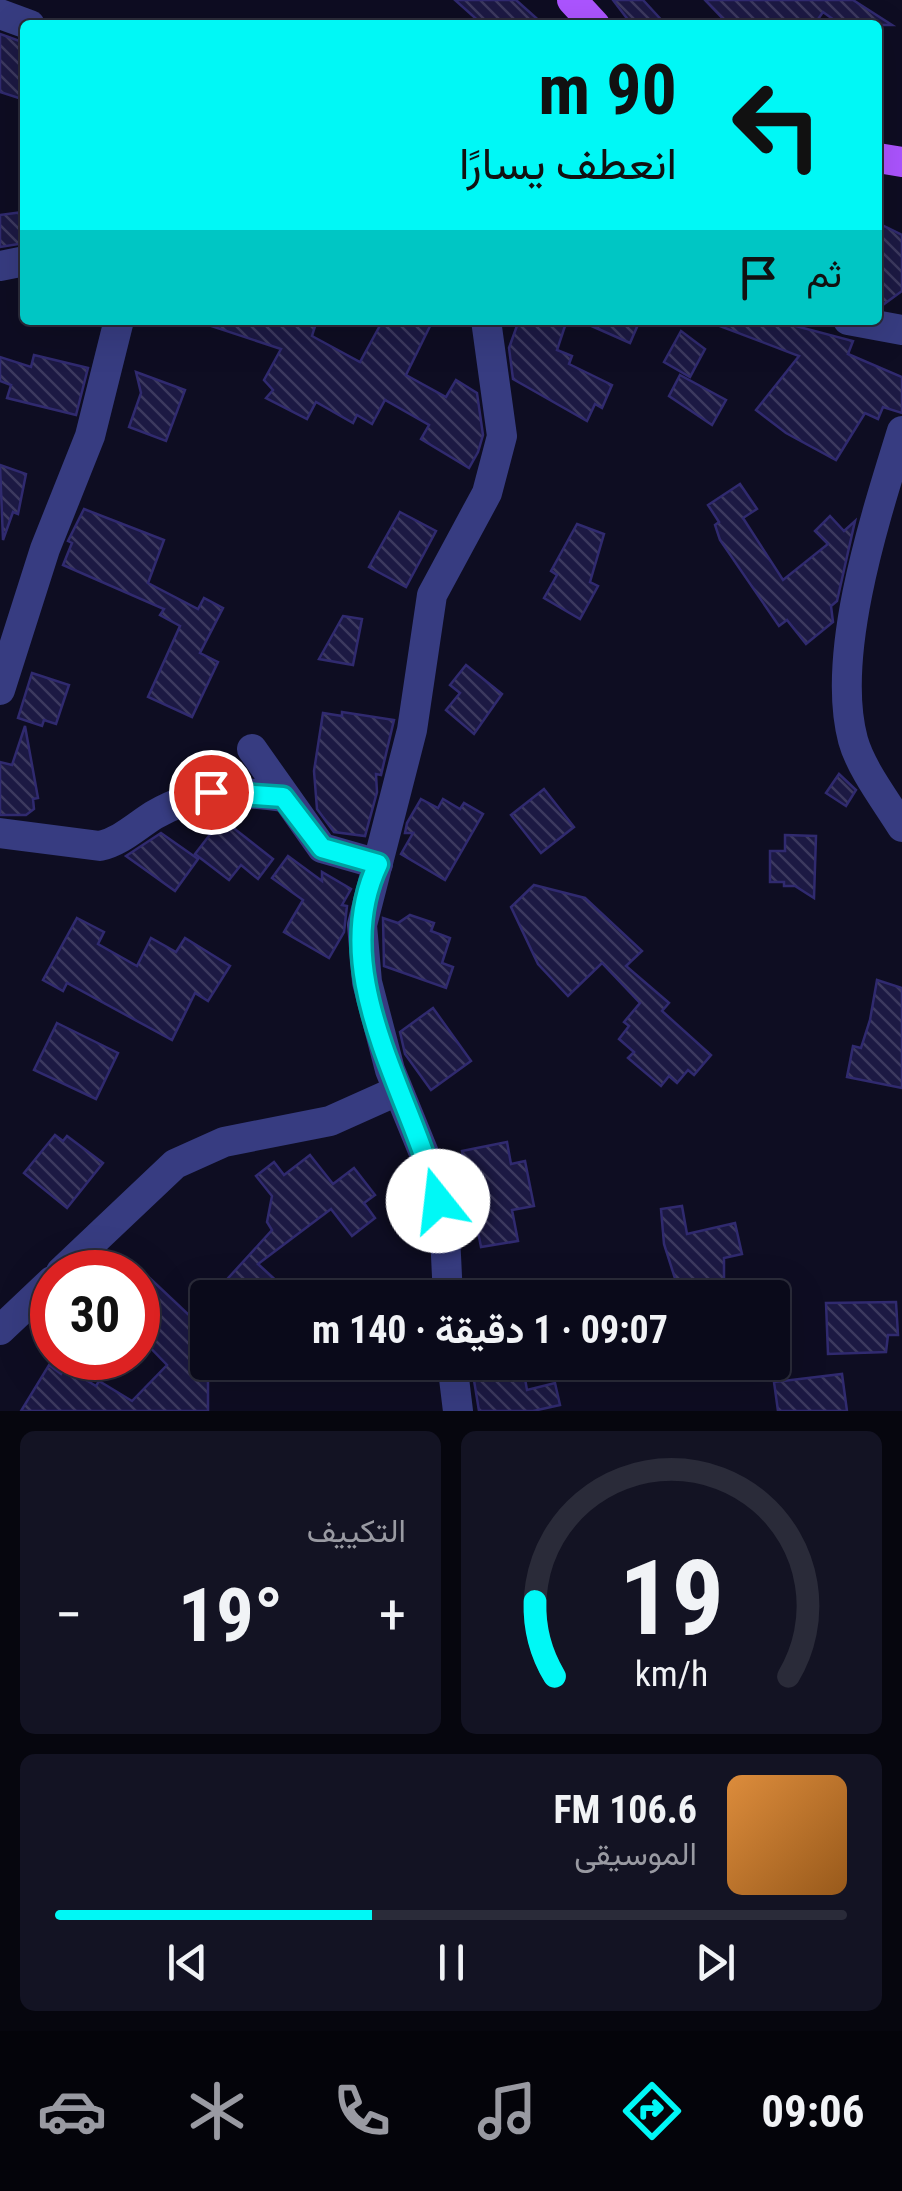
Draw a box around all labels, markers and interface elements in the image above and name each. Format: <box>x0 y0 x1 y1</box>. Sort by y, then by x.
text: 90 m <box>538 49 677 131</box>
icon: left <box>712 60 842 190</box>
text: انعطف يسارًا <box>459 137 677 190</box>
icon: arrive <box>731 250 786 305</box>
text: ثم <box>806 252 842 296</box>
pin <box>169 750 254 835</box>
icon: arrive <box>184 765 239 820</box>
position arrow <box>386 1149 490 1253</box>
speed limit sign: 30 <box>30 1250 160 1380</box>
text: 09:07 · 1 دقيقة · 140 m <box>312 1308 668 1352</box>
text: التكييف <box>307 1512 406 1550</box>
text: 19 <box>619 1538 724 1659</box>
text: 19° <box>178 1571 283 1659</box>
text: − <box>55 1583 83 1647</box>
text: + <box>379 1583 406 1647</box>
text: km/h <box>635 1653 708 1695</box>
text: 106.6 FM <box>553 1788 697 1832</box>
text: الموسيقى <box>574 1835 697 1873</box>
icon: previous <box>160 1935 215 1990</box>
icon: pause <box>424 1935 479 1990</box>
icon: next <box>688 1935 743 1990</box>
icon: car <box>37 2076 107 2146</box>
icon: climate <box>182 2076 252 2146</box>
icon: phone <box>327 2076 397 2146</box>
icon: music <box>472 2076 542 2146</box>
icon: directions <box>617 2076 687 2146</box>
text: 09:06 <box>761 2085 865 2138</box>

